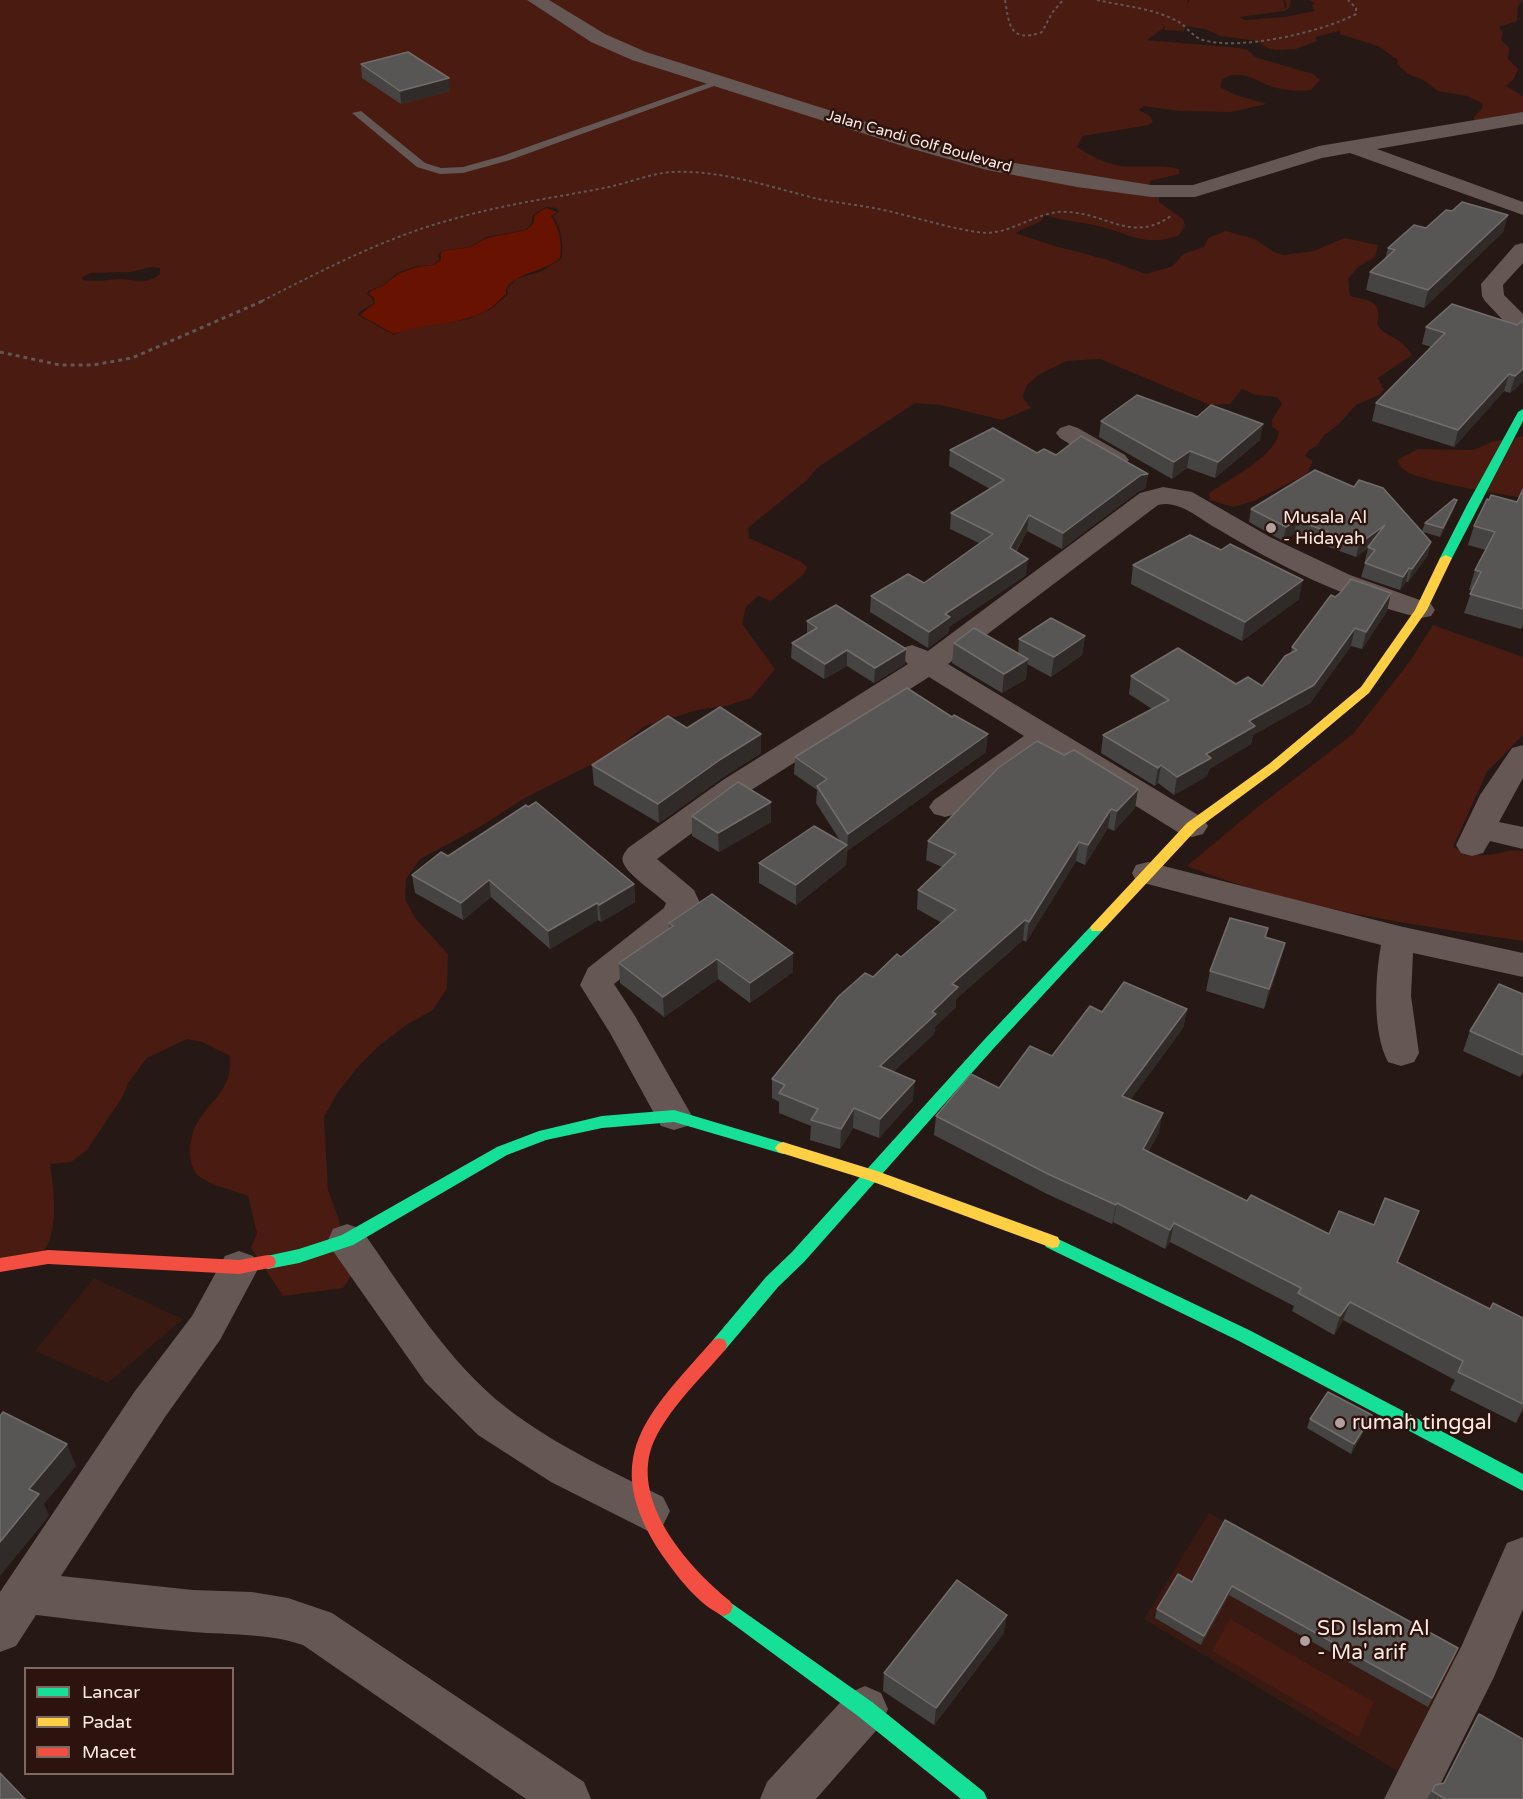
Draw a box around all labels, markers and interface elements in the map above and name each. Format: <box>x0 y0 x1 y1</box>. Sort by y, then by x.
street label: Jalan Candi Golf Boulevard <box>824 107 1014 177</box>
place label: Musala Al - Hidayah <box>1283 507 1367 550</box>
marker: Musala Al - Hidayah <box>1264 521 1278 535</box>
place label: rumah tinggal <box>1352 1410 1492 1436</box>
marker: rumah tinggal <box>1333 1416 1347 1430</box>
place label: SD Islam Al - Ma' arif <box>1317 1616 1430 1666</box>
marker: SD Islam Al - Ma' arif <box>1298 1634 1312 1648</box>
legend <box>24 1667 234 1775</box>
text: Lancar <box>82 1681 140 1703</box>
text: Padat <box>82 1711 132 1733</box>
text: Macet <box>82 1741 136 1763</box>

